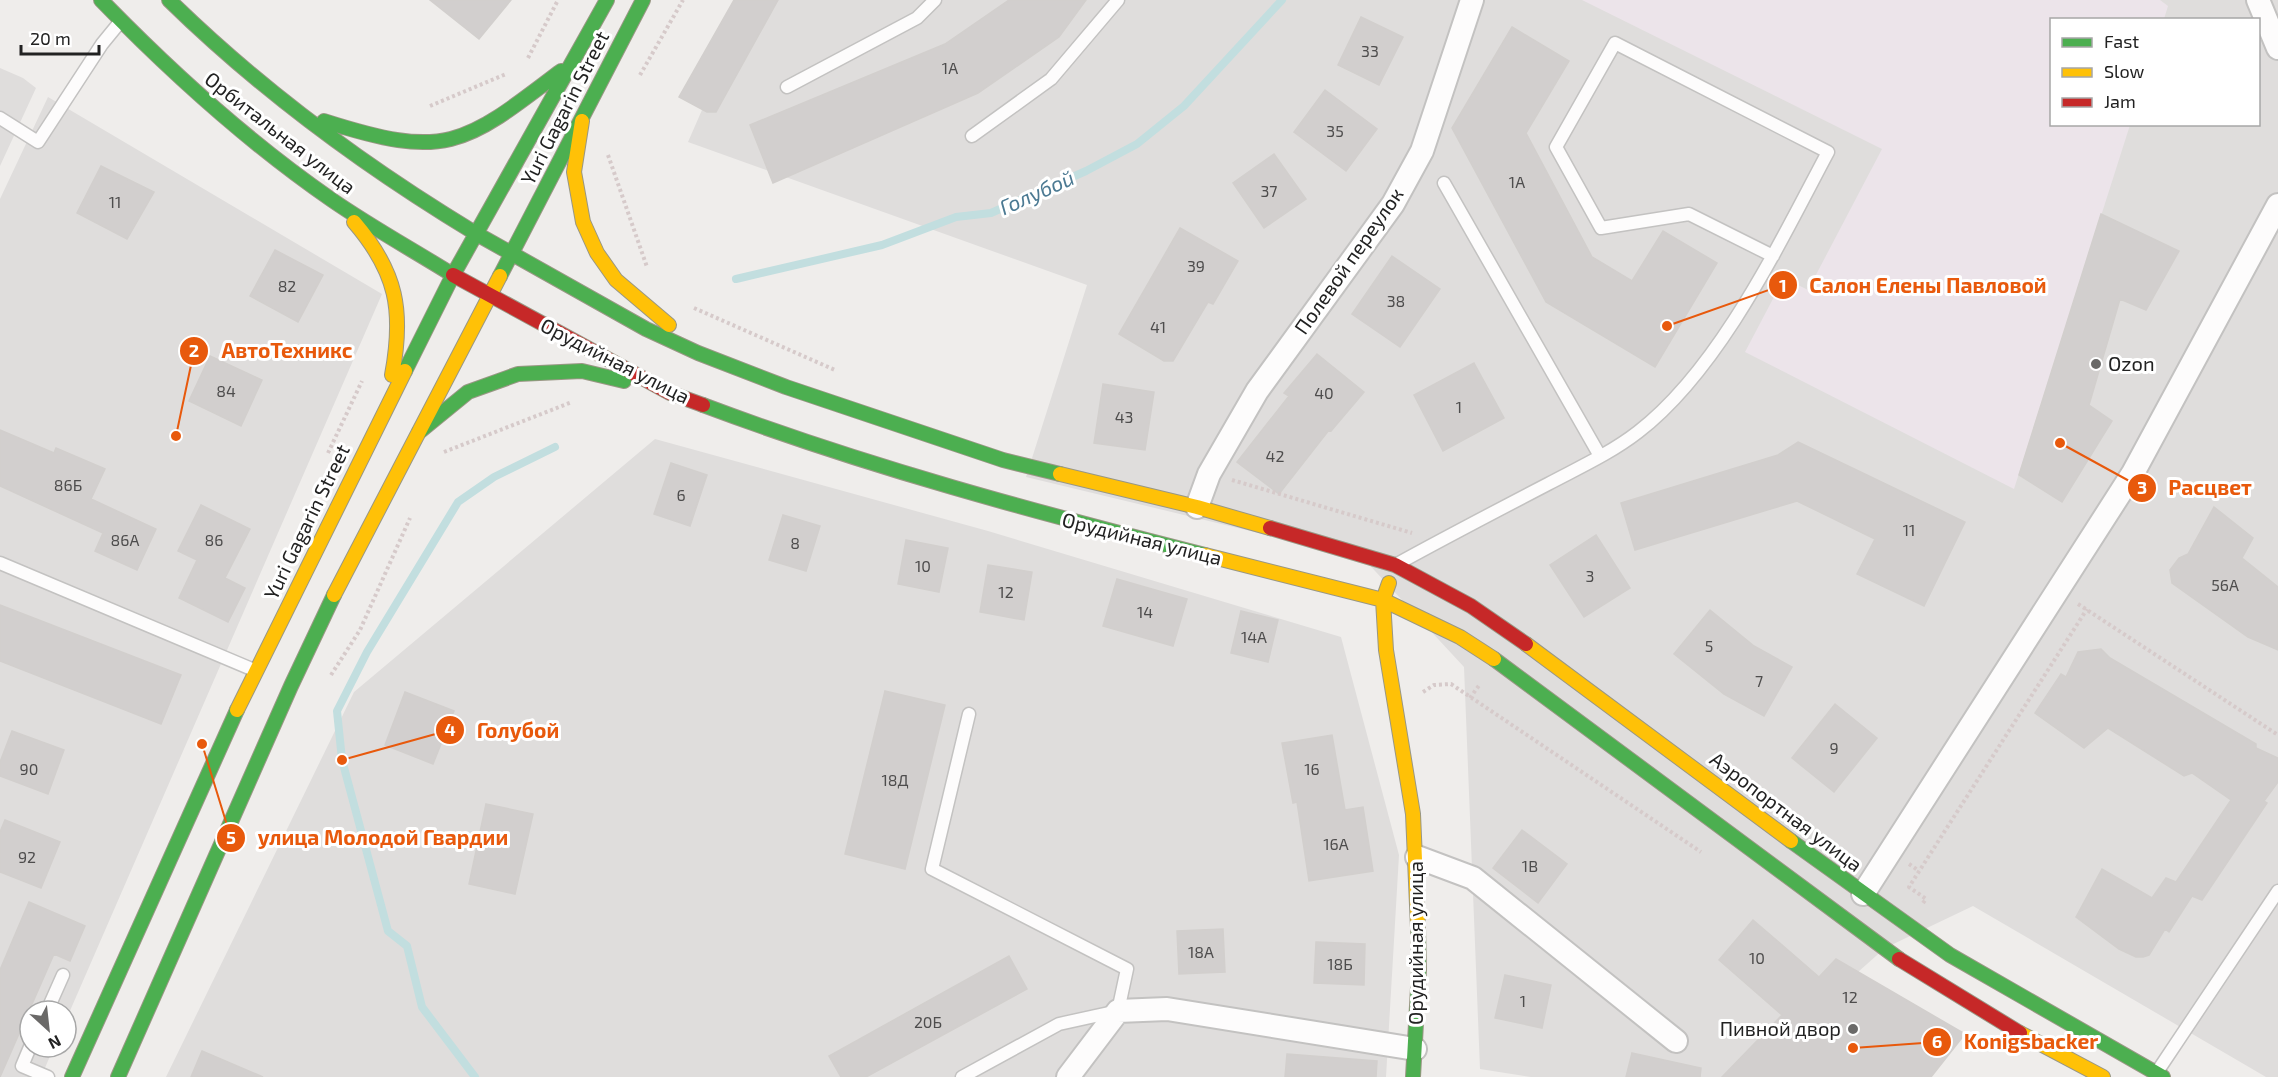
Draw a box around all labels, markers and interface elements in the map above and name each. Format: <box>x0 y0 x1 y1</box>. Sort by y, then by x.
scale bar <box>21 18 99 56</box>
legend <box>2050 18 2260 126</box>
street label: Yuri Gagarin Street <box>515 26 613 188</box>
text: 20 m <box>30 27 71 49</box>
text: Fast <box>2104 30 2139 52</box>
house number: 33 <box>1361 41 1379 60</box>
house number: 1А <box>942 58 958 77</box>
text: Slow <box>2104 60 2145 82</box>
street label: Орбитальная улица <box>200 66 361 199</box>
text: Jam <box>2104 90 2136 112</box>
house number: 35 <box>1326 121 1344 140</box>
water label: Голубой <box>995 164 1077 219</box>
house number: 1А <box>1509 172 1525 191</box>
house number: 37 <box>1260 181 1278 200</box>
street label: Полевой переулок <box>1289 182 1409 339</box>
house number: 11 <box>109 192 121 211</box>
house number: 39 <box>1187 256 1205 275</box>
callout: Салон Елены Павловой <box>1768 266 2059 305</box>
text: Салон Елены Павловой <box>1809 272 2047 297</box>
text: 1 <box>1779 274 1787 296</box>
house number: 82 <box>278 276 296 295</box>
house number: 38 <box>1387 291 1405 310</box>
street label: Орудийная улица <box>537 312 694 409</box>
house number: 41 <box>1150 317 1166 336</box>
callout: АвтоТехникс <box>179 331 364 370</box>
text: АвтоТехникс <box>221 337 353 362</box>
text: 2 <box>189 339 199 361</box>
place label: Ozon <box>2108 351 2155 375</box>
marker: Ozon <box>2089 357 2103 371</box>
house number: 84 <box>216 381 236 400</box>
house number: 40 <box>1314 383 1334 402</box>
house number: 1 <box>1456 397 1462 416</box>
house number: 43 <box>1115 407 1133 426</box>
street label: Yuri Gagarin Street <box>258 440 354 603</box>
house number: 42 <box>1266 446 1284 465</box>
callout: Расцвет <box>2127 468 2264 507</box>
text: Расцвет <box>2168 474 2252 499</box>
house number: 86Б <box>54 475 82 494</box>
text: 3 <box>2137 476 2147 498</box>
house number: 6 <box>676 485 686 504</box>
street label: Орудийная улица <box>1060 507 1225 570</box>
house number: 11 <box>1903 520 1915 539</box>
house number: 86А <box>111 530 139 549</box>
house number: 86 <box>205 530 223 549</box>
house number: 8 <box>790 533 800 552</box>
house number: 10 <box>915 556 931 575</box>
house number: 3 <box>1586 566 1594 585</box>
house number: 56А <box>2211 575 2239 594</box>
house number: 12 <box>998 582 1014 601</box>
house number: 14 <box>1137 602 1153 621</box>
house number: 14А <box>1241 627 1267 646</box>
house number: 5 <box>1705 636 1713 655</box>
house number: 7 <box>1755 671 1763 690</box>
callout: Голубой <box>435 711 571 750</box>
text: Голубой <box>477 717 559 742</box>
text: 4 <box>444 718 456 740</box>
house number: 9 <box>1829 738 1839 757</box>
street label: Аэропортная улица <box>1705 746 1867 877</box>
house number: 90 <box>20 759 38 778</box>
house number: 16 <box>1304 759 1320 778</box>
house number: 18Д <box>881 770 909 789</box>
callout: улица Молодой Гвардии <box>216 818 520 857</box>
text: улица Молодой Гвардии <box>258 824 508 849</box>
text: 5 <box>226 826 236 848</box>
house number: 16А <box>1323 834 1349 853</box>
house number: 92 <box>18 847 36 866</box>
house number: 1В <box>1522 856 1538 875</box>
street label: Орудийная улица <box>1403 861 1428 1025</box>
house number: 18А <box>1188 942 1214 961</box>
house number: 10 <box>1749 948 1765 967</box>
house number: 18Б <box>1327 954 1353 973</box>
house number: 12 <box>1842 987 1858 1006</box>
house number: 1 <box>1520 991 1526 1010</box>
north arrow <box>18 999 78 1059</box>
house number: 20Б <box>914 1012 942 1031</box>
place label: Пивной двор <box>1720 1016 1841 1040</box>
marker: Пивной двор <box>1846 1022 1860 1036</box>
callout: Konigsbacker <box>1922 1022 2110 1061</box>
text: Konigsbacker <box>1964 1028 2098 1053</box>
text: 6 <box>1932 1030 1942 1052</box>
text: N <box>46 1032 65 1054</box>

